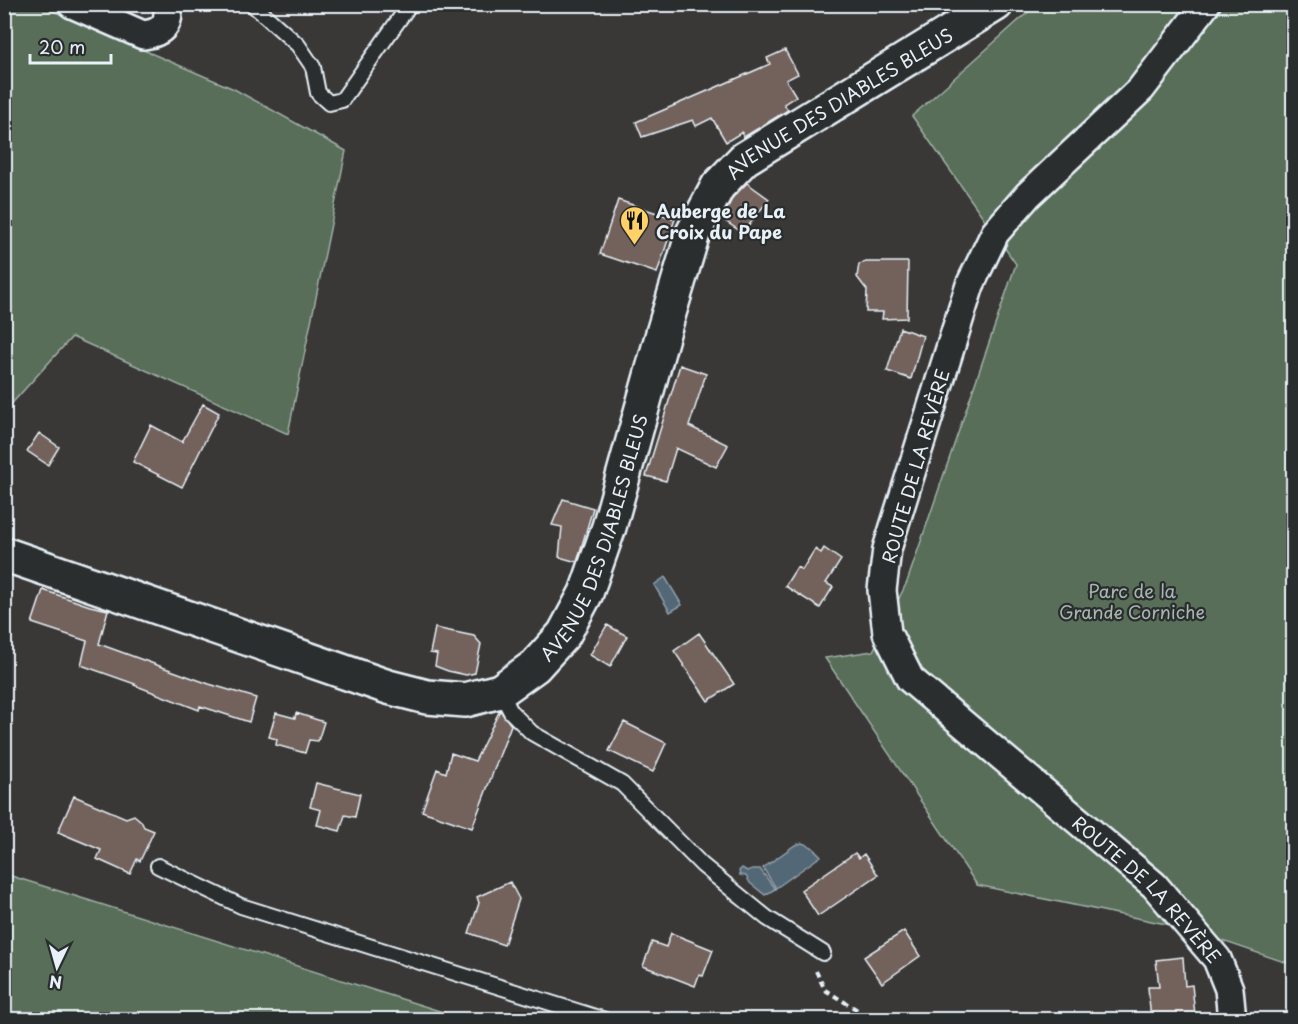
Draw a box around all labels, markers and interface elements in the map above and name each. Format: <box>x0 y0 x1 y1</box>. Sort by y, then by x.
street label: AVENUE DES DIABLES BLEUS <box>719 21 957 184</box>
scale bar <box>30 27 111 65</box>
text: 20 m <box>39 33 85 60</box>
place label: Auberge de La Croix du Pape <box>656 197 785 245</box>
restaurant icon: Auberge de La Croix du Pape <box>619 204 651 246</box>
street label: ROUTE DE LA REVÈRE <box>874 366 956 566</box>
street label: AVENUE DES DIABLES BLEUS <box>533 411 653 666</box>
park label: Parc de la Grande Corniche <box>1059 577 1205 625</box>
street label: ROUTE DE LA REVÈRE <box>1067 808 1228 969</box>
north arrow <box>27 937 87 997</box>
text: N <box>48 970 63 995</box>

